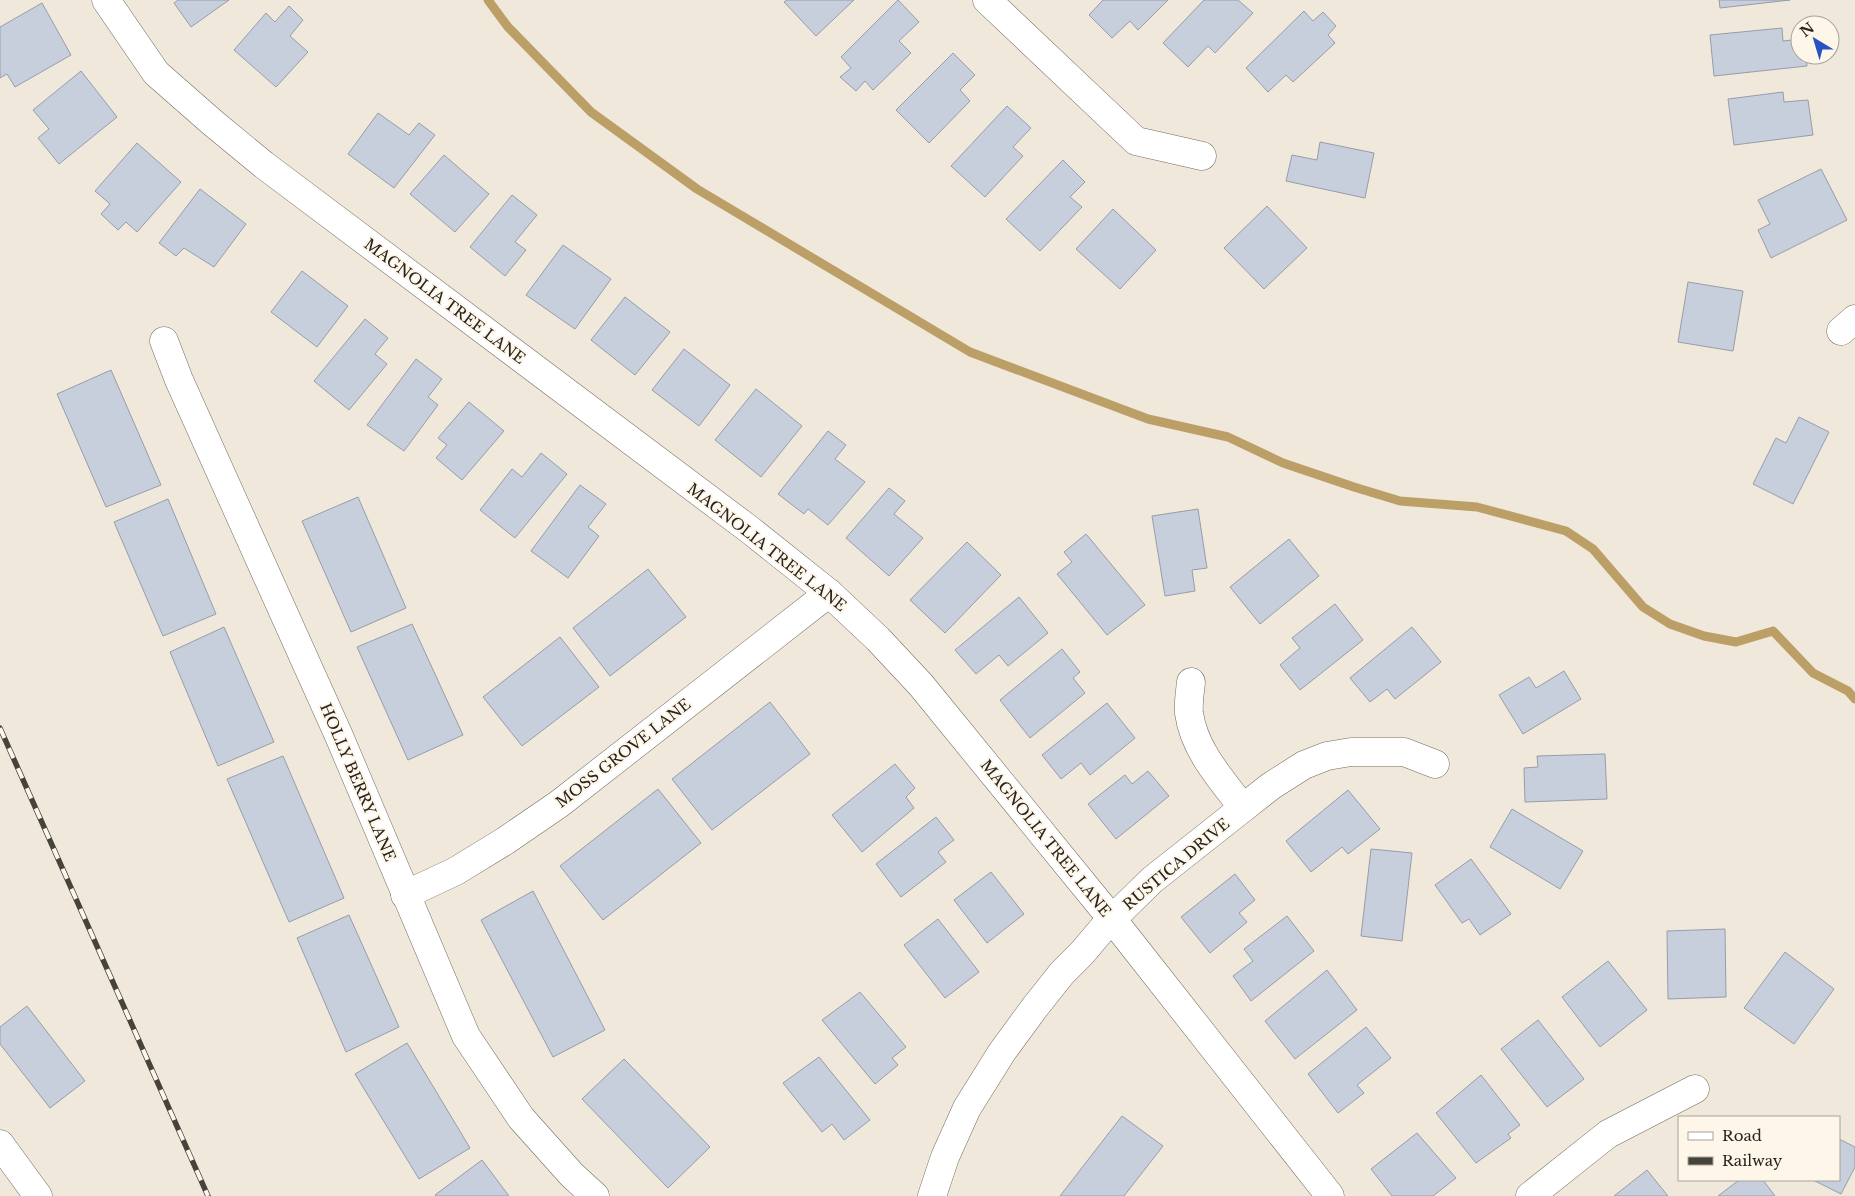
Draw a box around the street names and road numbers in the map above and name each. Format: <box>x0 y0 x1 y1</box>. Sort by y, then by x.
street label: MAGNOLIA TREE LANE <box>361 234 529 368</box>
street label: MAGNOLIA TREE LANE <box>684 479 850 615</box>
street label: MOSS GROVE LANE <box>552 694 694 812</box>
street label: HOLLY BERRY LANE <box>316 700 400 864</box>
street label: MAGNOLIA TREE LANE <box>977 756 1115 921</box>
street label: RUSTICA DRIVE <box>1119 814 1233 914</box>

